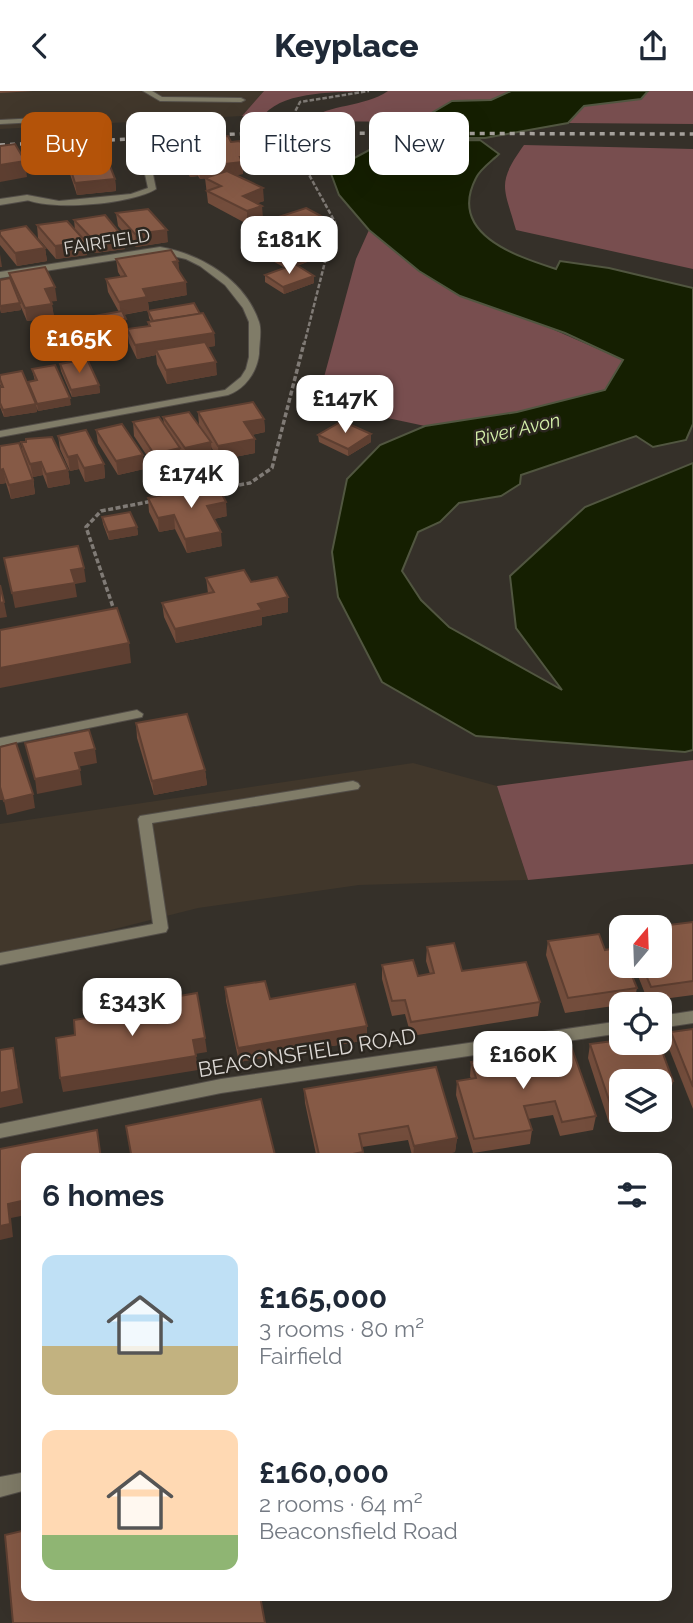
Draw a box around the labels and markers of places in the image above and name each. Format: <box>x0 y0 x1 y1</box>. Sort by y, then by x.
pin: £181K <box>240 216 338 276</box>
pin: £165K <box>30 315 128 375</box>
pin: £147K <box>296 375 394 435</box>
pin: £174K <box>142 451 240 510</box>
pin: £343K <box>83 979 181 1038</box>
pin: £160K <box>474 1031 572 1091</box>

